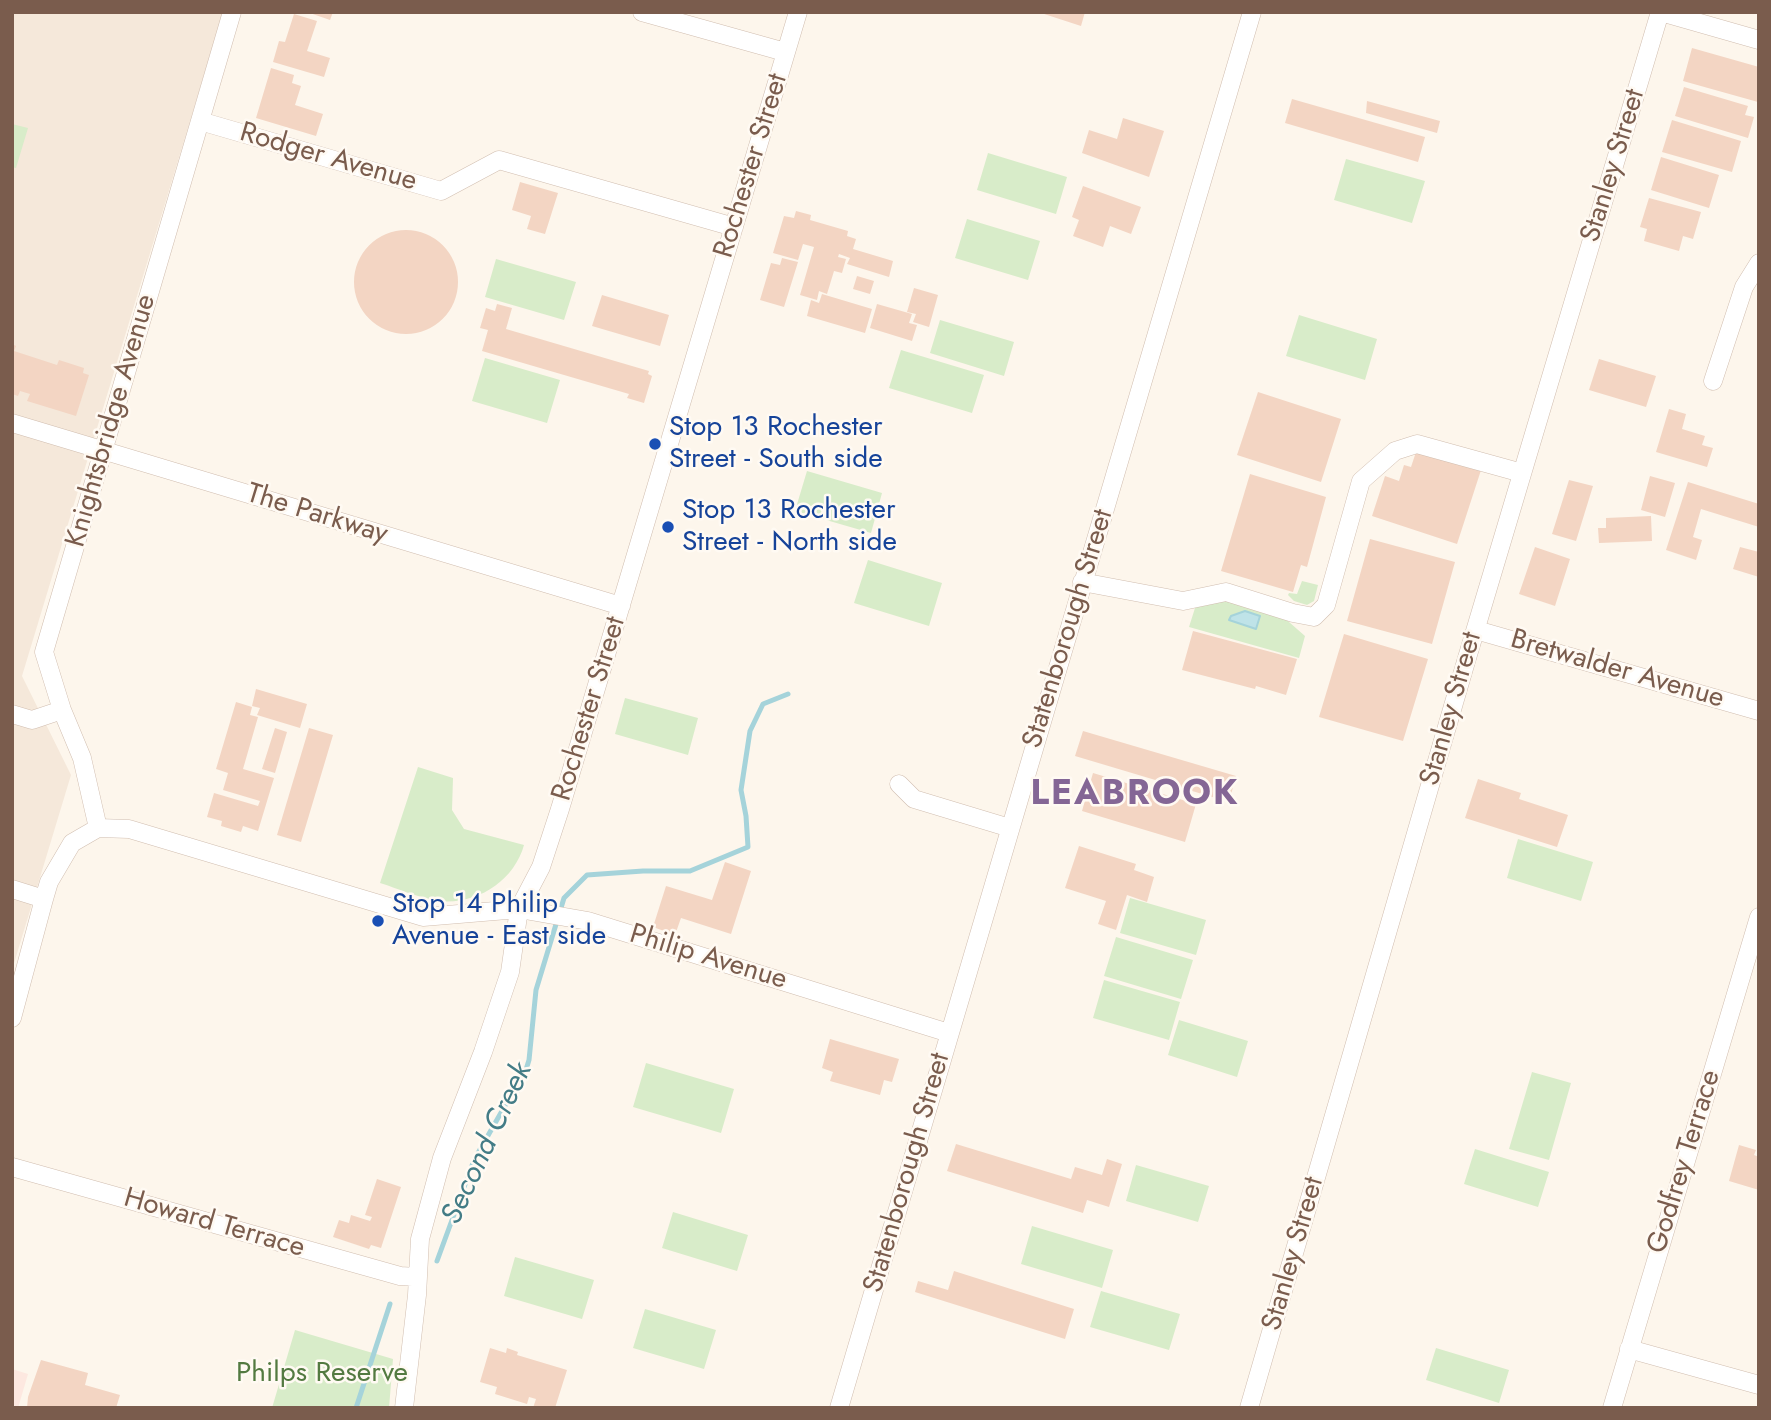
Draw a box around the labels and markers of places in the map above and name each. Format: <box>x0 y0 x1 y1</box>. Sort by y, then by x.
place label: Stop 13 Rochester Street - South side <box>669 411 883 477</box>
marker: Stop 13 Rochester Street - South side <box>647 436 663 452</box>
place label: Stop 13 Rochester Street - North side <box>682 494 897 560</box>
marker: Stop 13 Rochester Street - North side <box>660 519 676 535</box>
place label: Stop 14 Philip Avenue - East side <box>392 888 606 954</box>
marker: Stop 14 Philip Avenue - East side <box>370 913 386 929</box>

